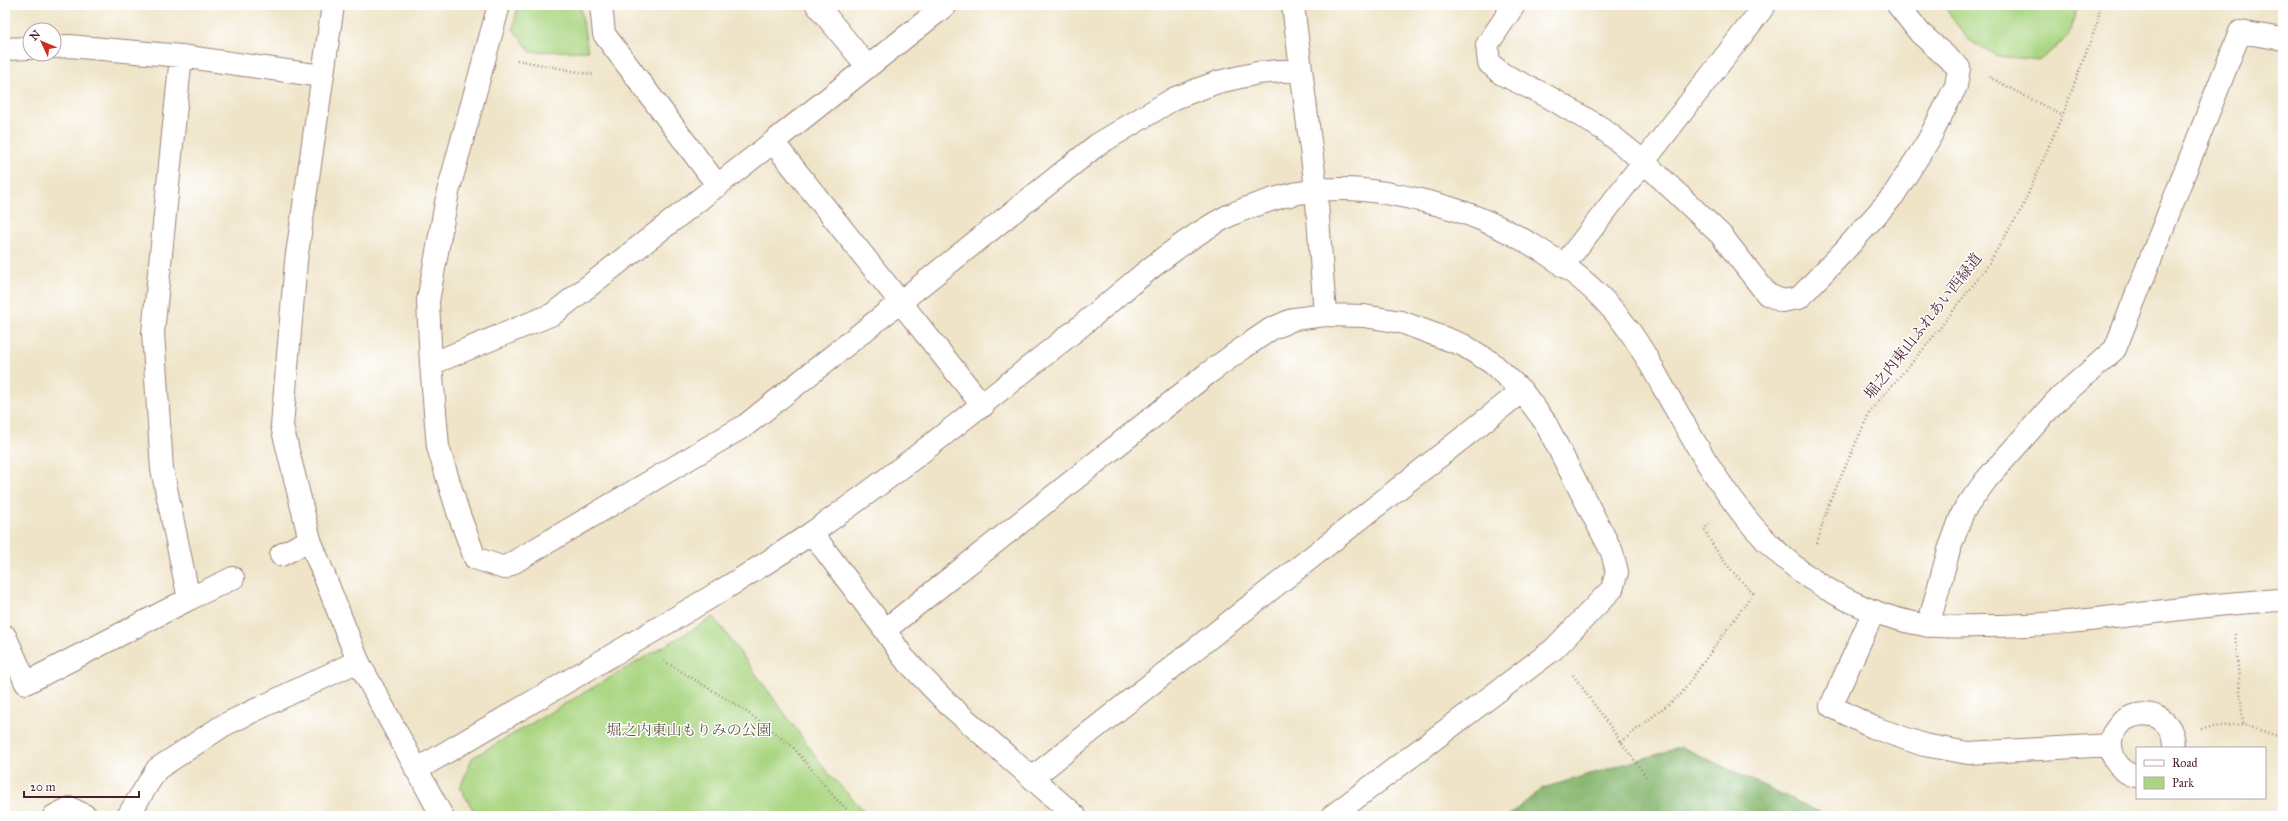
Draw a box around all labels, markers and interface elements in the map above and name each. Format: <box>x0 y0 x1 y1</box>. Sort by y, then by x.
north arrow <box>22 22 62 62</box>
text: N <box>27 27 44 43</box>
street label: 堀之内東山ふれあい西緑道 <box>1860 250 1986 402</box>
park label: 堀之内東山もりみの公園 <box>606 721 772 739</box>
legend <box>2136 747 2266 799</box>
text: Road <box>2172 756 2198 770</box>
scale bar <box>24 773 139 799</box>
text: Park <box>2172 776 2194 790</box>
text: 20 m <box>30 780 56 794</box>

